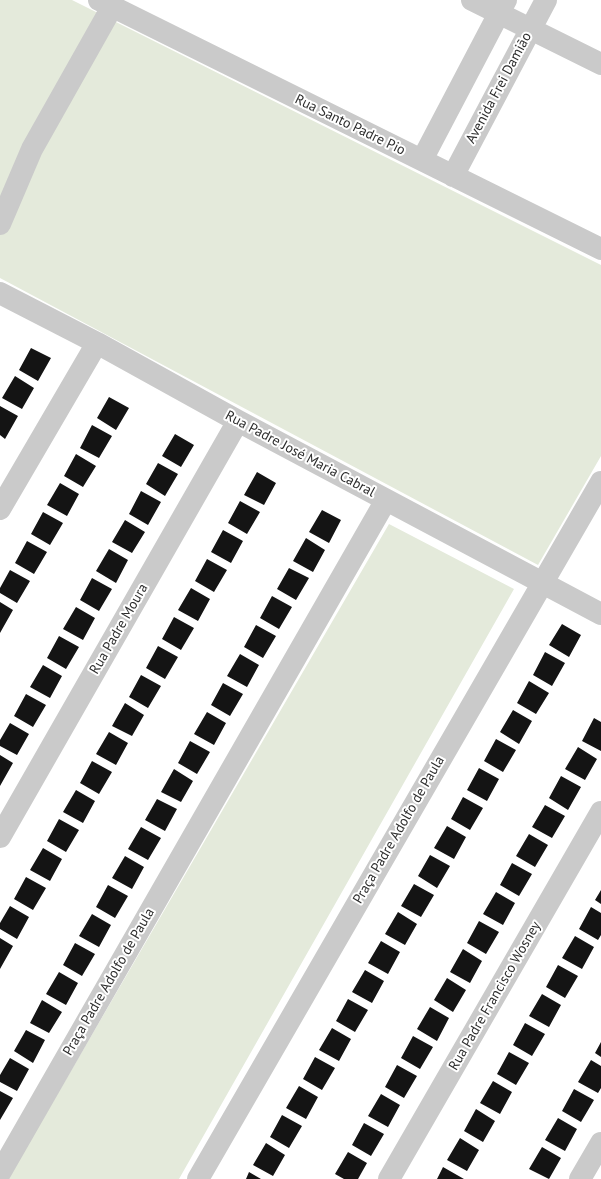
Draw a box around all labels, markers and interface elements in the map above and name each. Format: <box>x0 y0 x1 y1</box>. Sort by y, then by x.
street label: Avenida Frei Damião <box>463 30 535 146</box>
street label: Rua Santo Padre Pio <box>292 91 408 159</box>
street label: Rua Padre José Maria Cabral <box>222 407 378 501</box>
street label: Rua Padre Moura <box>86 581 152 677</box>
street label: Praça Padre Adolfo de Paula <box>350 753 448 907</box>
street label: Praça Padre Adolfo de Paula <box>60 905 158 1059</box>
street label: Rua Padre Francisco Wosney <box>445 919 545 1073</box>

